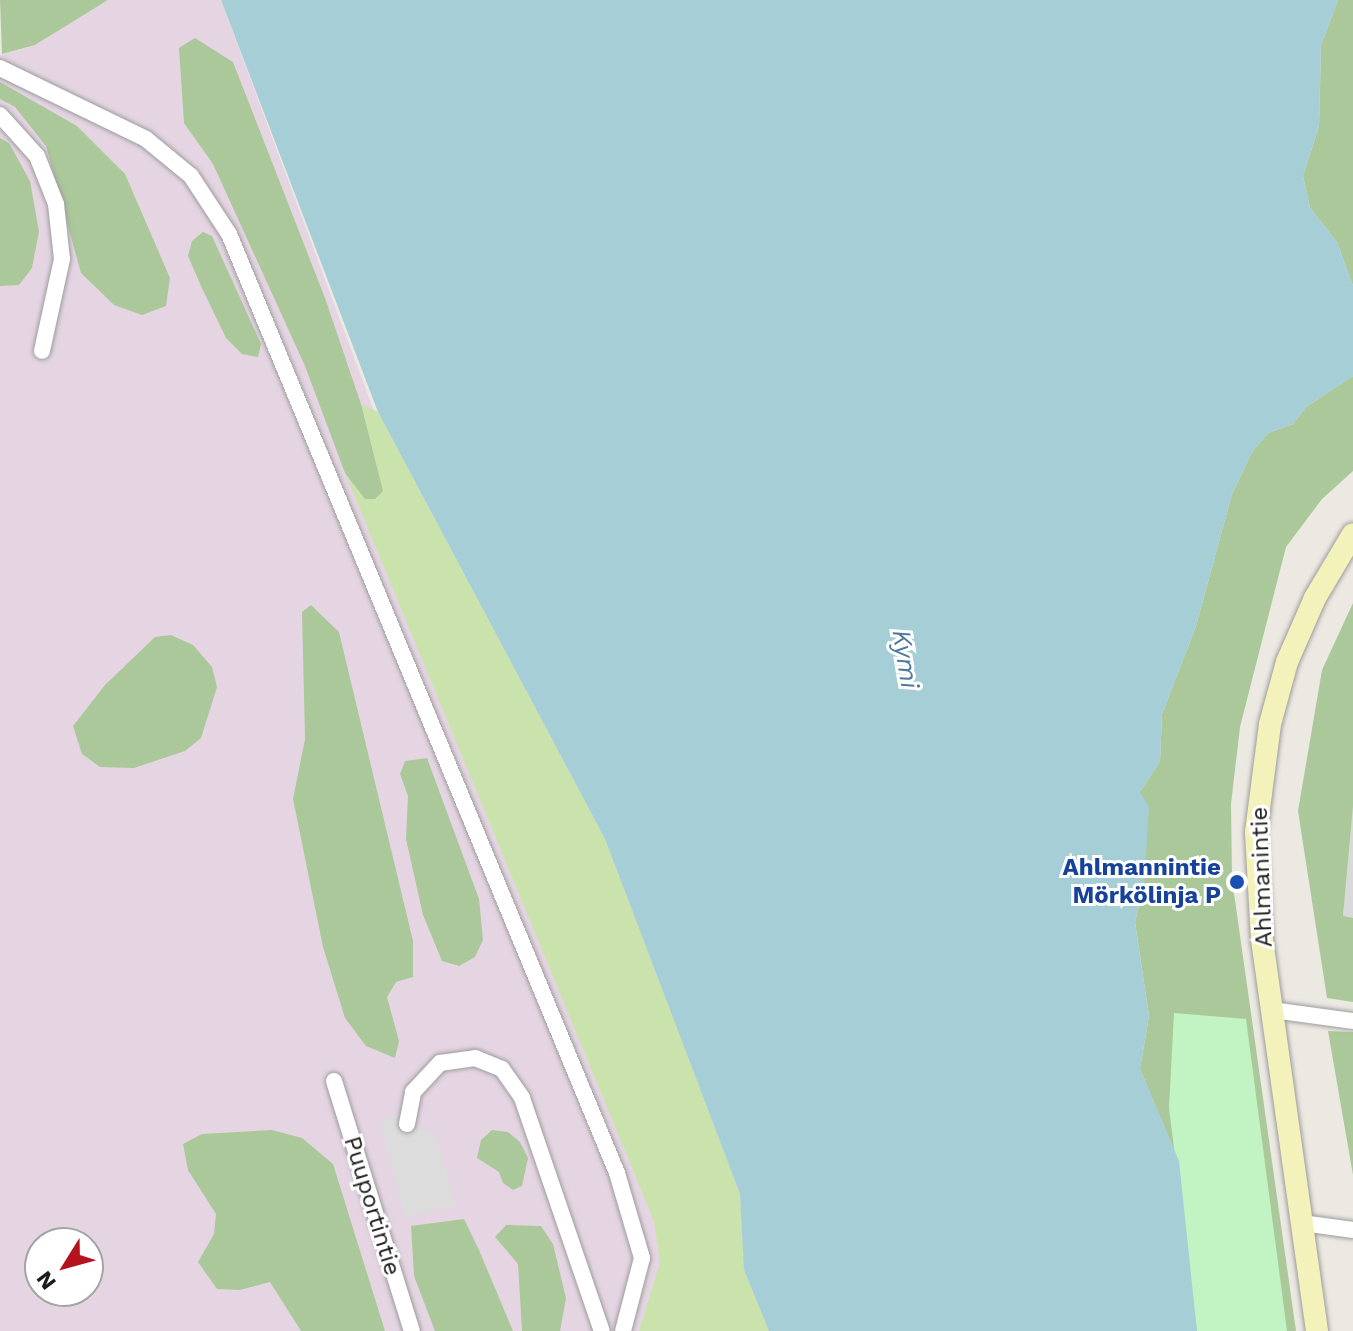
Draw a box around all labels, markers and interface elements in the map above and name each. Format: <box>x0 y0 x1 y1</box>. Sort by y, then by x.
water label: Kymi <box>885 627 925 691</box>
street label: Ahlmanintie <box>1245 806 1279 948</box>
place label: Ahlmannintie Mörkölinja P <box>1063 854 1221 910</box>
marker: Ahlmannintie Mörkölinja P <box>1228 873 1246 891</box>
street label: Puuportintie <box>337 1133 407 1279</box>
north arrow <box>24 1227 104 1307</box>
text: N <box>31 1267 61 1295</box>

